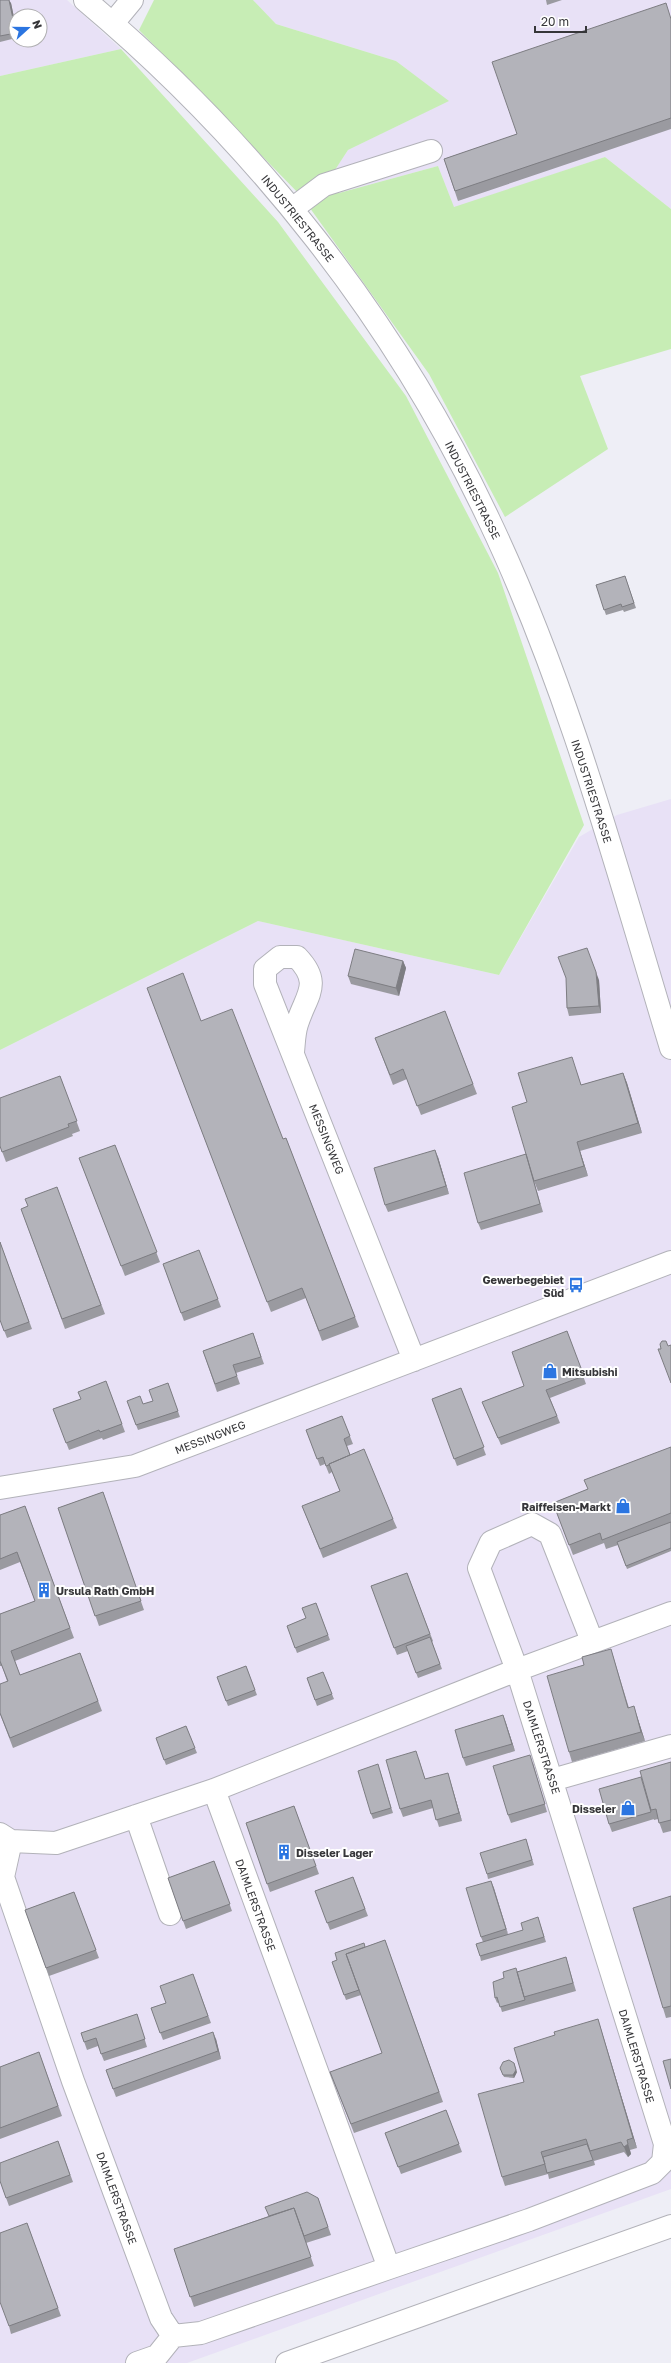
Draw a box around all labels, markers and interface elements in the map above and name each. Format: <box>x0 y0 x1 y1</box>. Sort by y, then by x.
north arrow <box>8 8 48 48</box>
scale bar <box>535 8 586 34</box>
text: 20 m <box>541 14 569 29</box>
text: N <box>30 18 45 30</box>
street label: INDUSTRIESTRASSE <box>259 172 337 264</box>
street label: INDUSTRIESTRASSE <box>443 439 503 541</box>
street label: INDUSTRIESTRASSE <box>569 738 615 845</box>
street label: MESSINGWEG <box>307 1102 347 1176</box>
place label: Gewerbegebiet Süd <box>483 1273 565 1299</box>
bus stop icon: Gewerbegebiet Süd <box>567 1276 585 1294</box>
shop icon: Mitsubishi <box>541 1362 559 1380</box>
place label: Mitsubishi <box>562 1365 618 1378</box>
street label: MESSINGWEG <box>173 1417 247 1456</box>
shop icon: Raiffeisen-Markt <box>614 1497 632 1515</box>
place label: Raiffeisen-Markt <box>522 1500 612 1513</box>
building icon: Ursula Rath GmbH <box>35 1581 53 1599</box>
place label: Ursula Rath GmbH <box>56 1584 154 1597</box>
street label: DAIMLERSTRASSE <box>521 1699 563 1796</box>
shop icon: Disseler <box>619 1799 637 1817</box>
place label: Disseler <box>572 1802 617 1815</box>
building icon: Disseler Lager <box>275 1843 293 1861</box>
place label: Disseler Lager <box>296 1846 374 1859</box>
street label: DAIMLERSTRASSE <box>233 1857 279 1953</box>
street label: DAIMLERSTRASSE <box>617 2007 658 2105</box>
street label: DAIMLERSTRASSE <box>94 2150 140 2246</box>

